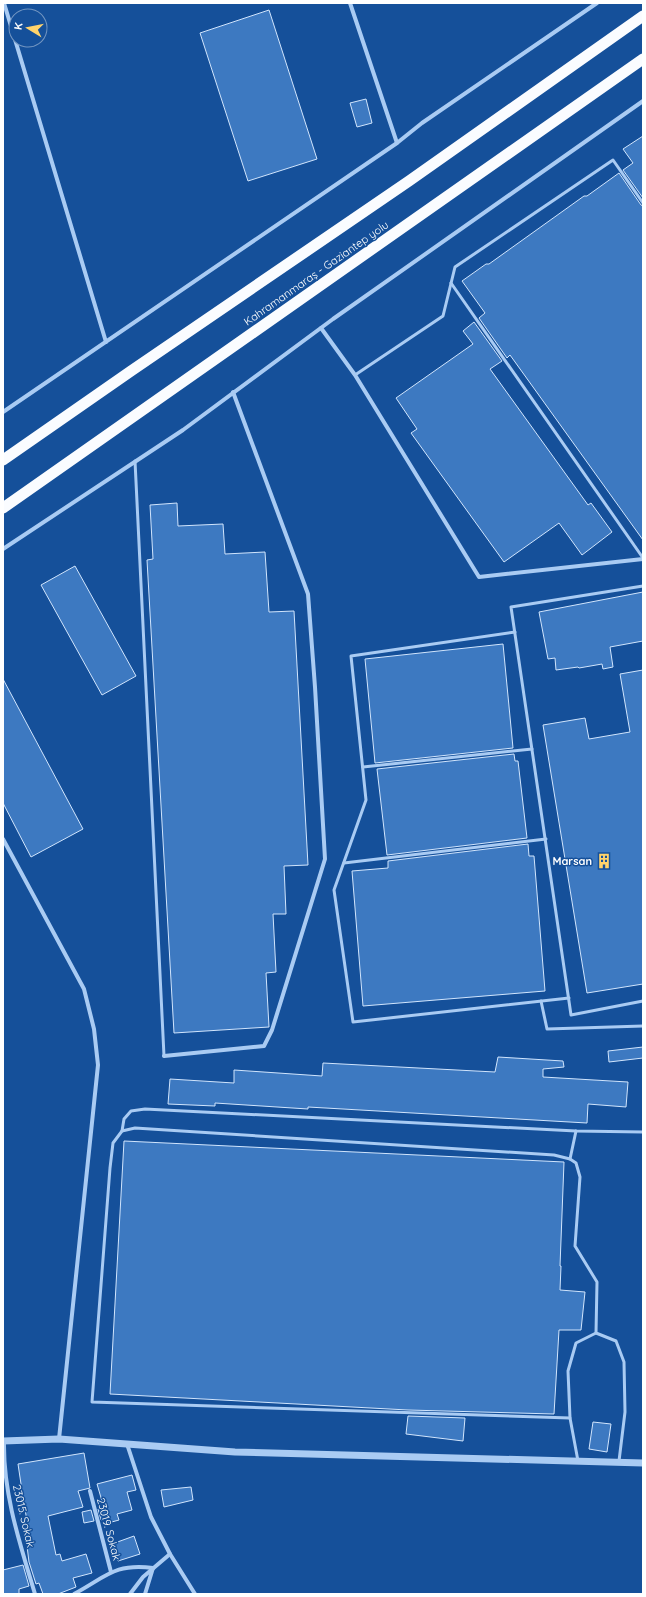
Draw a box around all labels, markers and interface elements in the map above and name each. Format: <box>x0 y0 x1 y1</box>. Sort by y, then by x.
north arrow <box>8 8 48 48</box>
text: K <box>11 21 26 31</box>
street label: Kahramanmaraş - Gaziantep yolu <box>241 218 391 328</box>
building icon: Marsan <box>595 852 613 870</box>
place label: Marsan <box>552 854 592 868</box>
street label: 23015. Sokak <box>10 1483 38 1549</box>
street label: 23019. Sokak <box>94 1496 124 1562</box>

